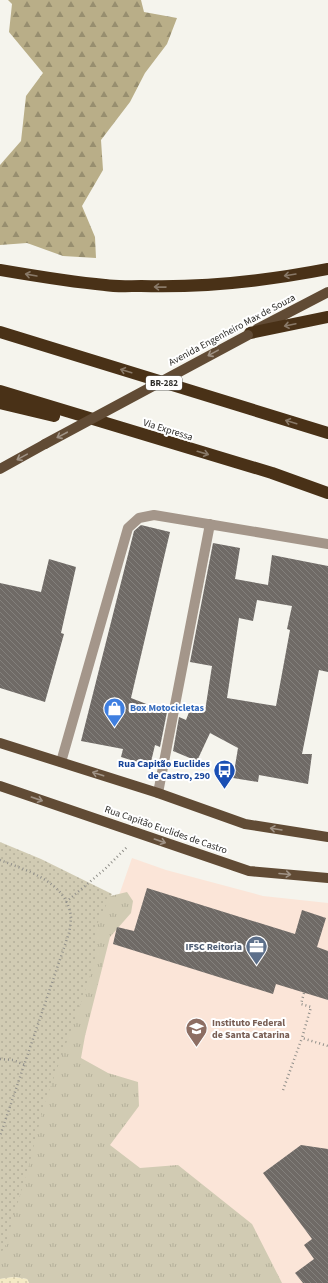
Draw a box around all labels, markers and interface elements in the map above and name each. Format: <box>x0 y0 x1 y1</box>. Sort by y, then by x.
one-way arrow <box>25 271 38 279</box>
one-way arrow <box>283 271 296 279</box>
one-way arrow <box>154 283 167 291</box>
street label: Avenida Engenheiro Max de Souza <box>166 291 298 369</box>
one-way arrow <box>284 321 297 329</box>
one-way arrow <box>208 350 220 358</box>
one-way arrow <box>120 367 133 374</box>
road number: BR-282 <box>146 376 182 390</box>
street label: Via Expressa <box>141 416 195 444</box>
one-way arrow <box>284 418 297 425</box>
one-way arrow <box>56 432 68 439</box>
one-way arrow <box>197 450 210 457</box>
one-way arrow <box>17 453 29 461</box>
shop icon: Box Motocicletas <box>102 695 128 728</box>
place label: Box Motocicletas <box>130 701 205 715</box>
place label: Rua Capitão Euclides de Castro, 290 <box>118 757 211 783</box>
bus stop icon: Rua Capitão Euclides de Castro, 290 <box>212 757 238 790</box>
one-way arrow <box>92 770 105 777</box>
one-way arrow <box>30 796 43 803</box>
street label: Rua Capitão Euclides de Castro <box>103 802 229 858</box>
one-way arrow <box>270 825 283 833</box>
one-way arrow <box>154 837 166 845</box>
one-way arrow <box>278 870 291 878</box>
office icon: IFSC Reitoria <box>244 934 270 967</box>
place label: IFSC Reitoria <box>185 940 242 954</box>
school or university icon: Instituto Federal de Santa Catarina <box>183 1016 209 1049</box>
place label: Instituto Federal de Santa Catarina <box>212 1016 290 1042</box>

